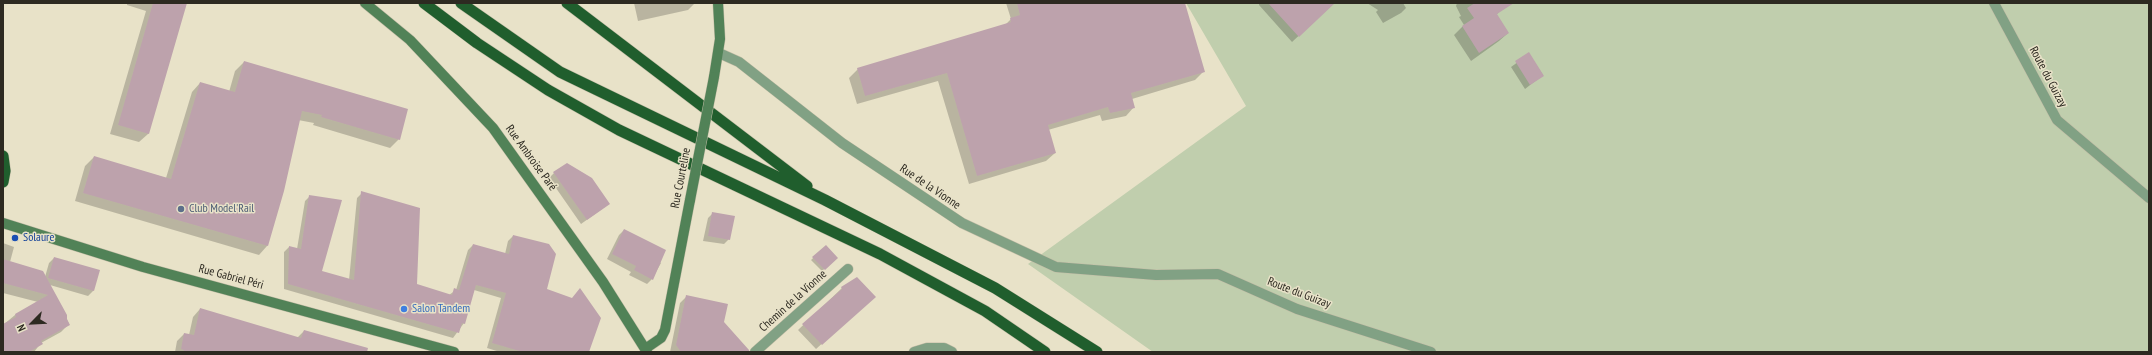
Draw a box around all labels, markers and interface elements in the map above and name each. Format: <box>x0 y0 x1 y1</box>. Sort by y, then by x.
street label: Route du Guizay <box>2026 44 2070 110</box>
street label: Rue Ambroise Paré <box>502 122 560 194</box>
street label: Rue Courteline <box>668 147 694 209</box>
street label: Rue de la Vionne <box>897 161 963 213</box>
place label: Club Model'Rail <box>189 202 254 216</box>
marker: Club Model'Rail <box>176 204 186 214</box>
place label: Solaure <box>23 231 54 245</box>
marker: Solaure <box>10 233 20 243</box>
street label: Rue Gabriel Péri <box>197 261 265 293</box>
street label: Chemin de la Vionne <box>756 267 830 335</box>
street label: Route du Guizay <box>1265 274 1333 312</box>
place label: Salon Tandem <box>412 302 470 316</box>
north arrow <box>12 303 52 343</box>
marker: Salon Tandem <box>399 304 409 314</box>
text: N <box>13 322 29 333</box>

